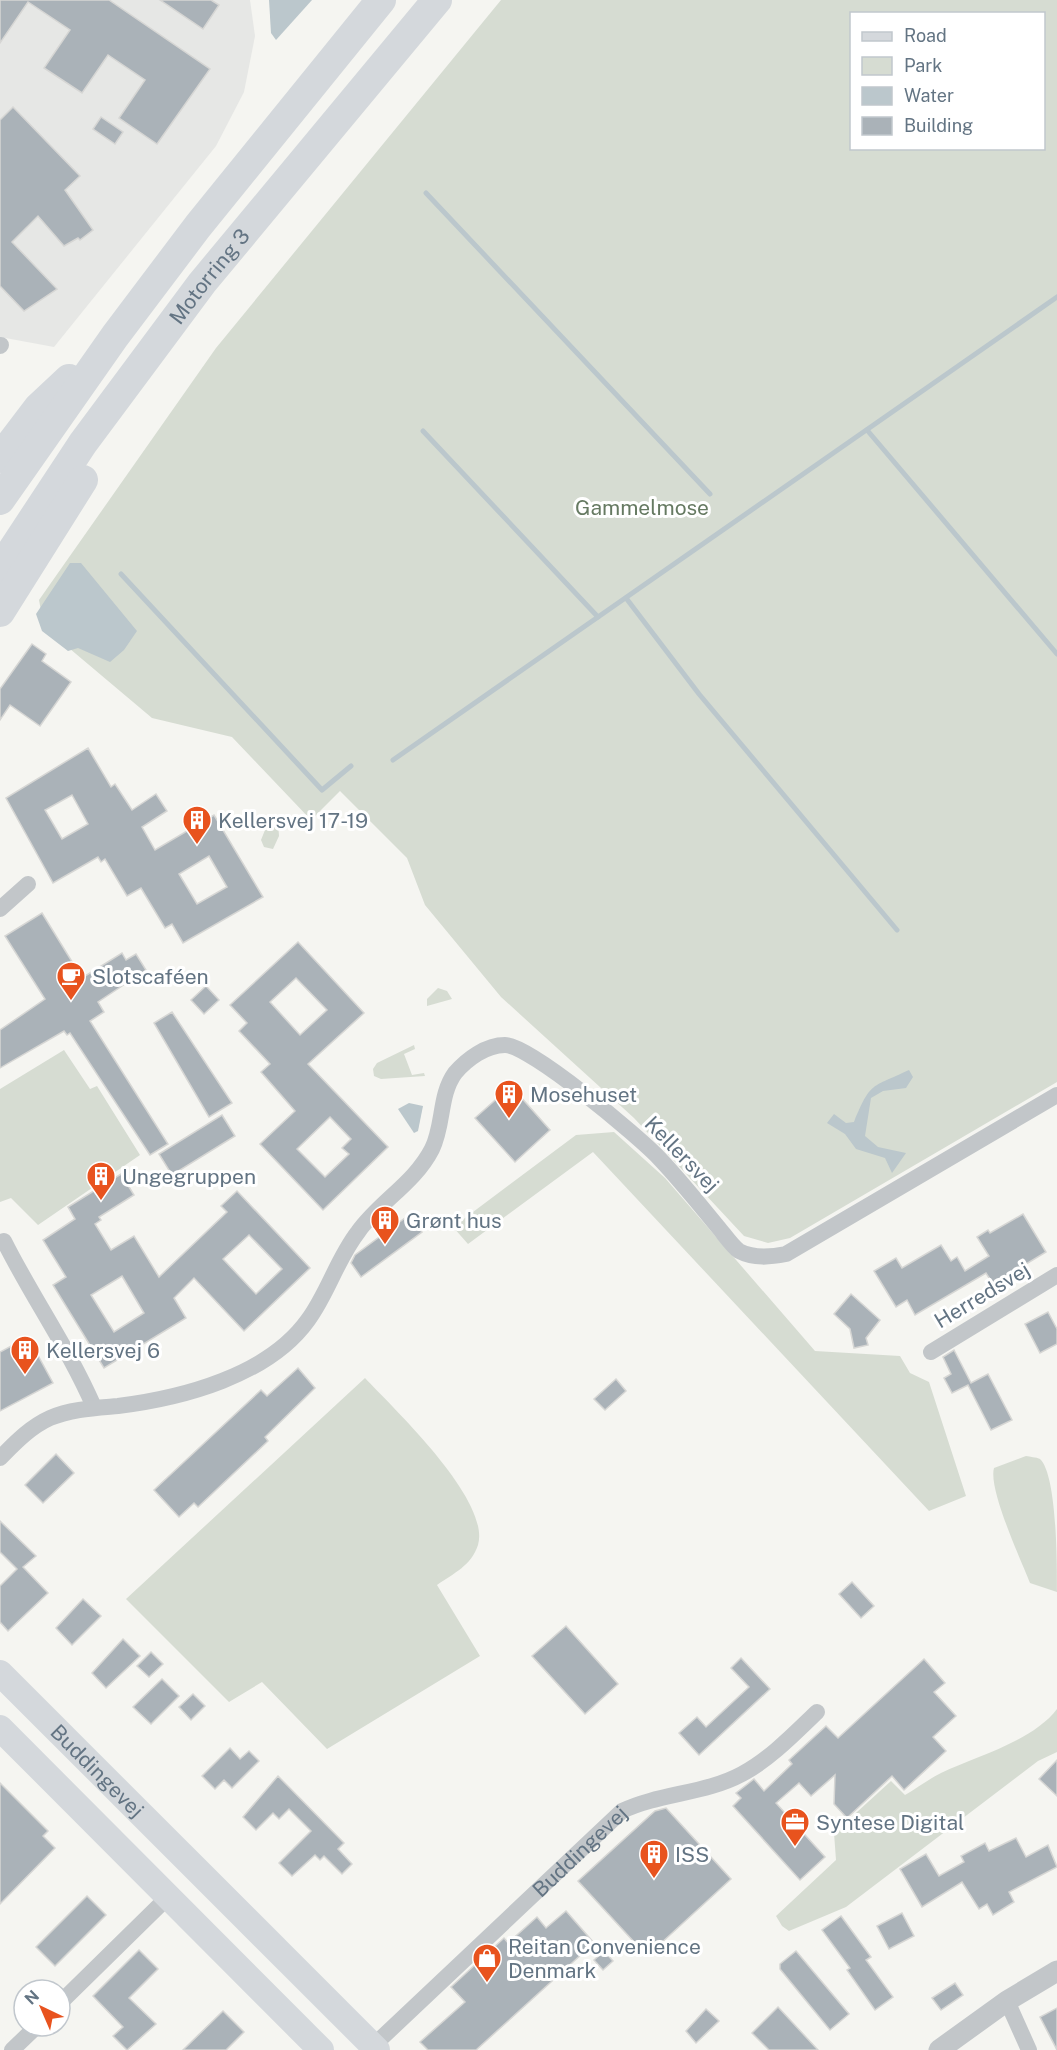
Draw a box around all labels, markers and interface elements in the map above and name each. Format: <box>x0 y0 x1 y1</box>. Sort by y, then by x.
legend <box>850 12 1045 150</box>
text: Road <box>904 25 947 46</box>
text: Park <box>904 55 942 76</box>
text: Water <box>904 85 954 106</box>
text: Building <box>904 115 973 136</box>
street label: Motorring 3 <box>163 223 255 329</box>
park label: Gammelmose <box>575 495 709 520</box>
building icon: Kellersvej 17-19 <box>181 804 213 846</box>
place label: Kellersvej 17-19 <box>218 808 368 833</box>
cafe icon: Slotscaféen <box>55 960 87 1002</box>
place label: Slotscaféen <box>92 964 209 989</box>
building icon: Mosehuset <box>493 1078 525 1120</box>
place label: Mosehuset <box>530 1082 637 1107</box>
street label: Kellersvej <box>640 1111 724 1197</box>
building icon: Ungegruppen <box>85 1160 117 1202</box>
place label: Ungegruppen <box>122 1164 256 1189</box>
building icon: Grønt hus <box>369 1204 401 1246</box>
place label: Grønt hus <box>406 1208 502 1233</box>
street label: Herredsvej <box>930 1257 1034 1333</box>
building icon: Kellersvej 6 <box>9 1334 41 1376</box>
place label: Kellersvej 6 <box>46 1338 160 1363</box>
street label: Buddingevej <box>46 1719 149 1822</box>
street label: Buddingevej <box>527 1800 632 1902</box>
office icon: Syntese Digital <box>779 1806 811 1848</box>
place label: Syntese Digital <box>816 1810 964 1835</box>
building icon: ISS <box>638 1838 670 1880</box>
place label: ISS <box>675 1842 709 1867</box>
place label: Reitan Convenience Denmark <box>508 1934 701 1983</box>
shop icon: Reitan Convenience Denmark <box>471 1942 503 1984</box>
north arrow <box>12 1978 72 2038</box>
text: N <box>21 1986 43 2009</box>

